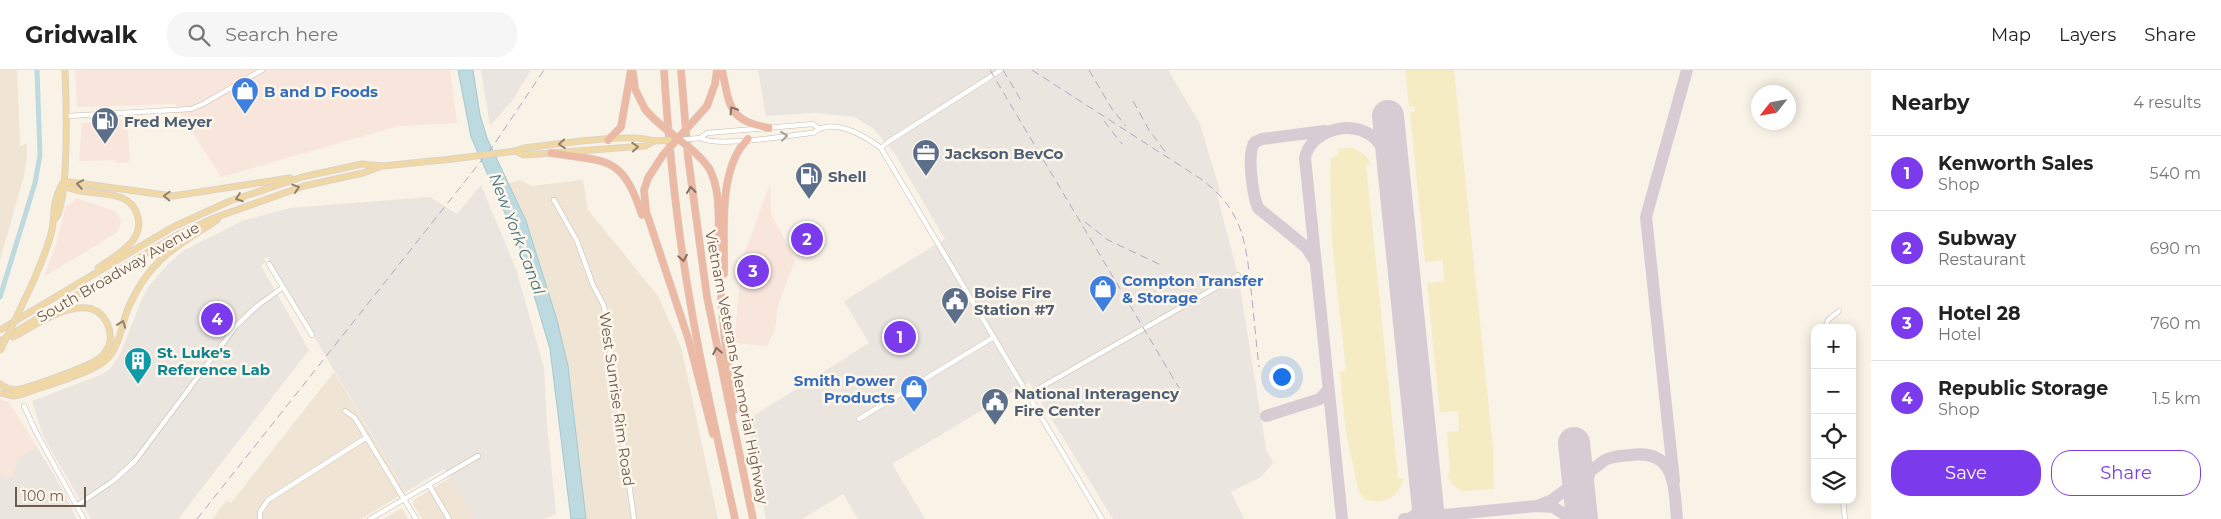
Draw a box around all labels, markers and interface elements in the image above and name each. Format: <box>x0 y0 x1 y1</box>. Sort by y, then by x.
search box <box>167 12 517 57</box>
text: Gridwalk <box>25 20 137 49</box>
icon: search <box>185 21 213 49</box>
text: Search here <box>225 23 338 46</box>
text: Map <box>1991 24 2031 46</box>
text: Layers <box>2059 24 2116 46</box>
text: Share <box>2144 24 2196 46</box>
shop icon: B and D Foods <box>230 76 260 115</box>
place label: B and D Foods <box>264 82 378 101</box>
north arrow <box>1751 85 1796 130</box>
text: Nearby <box>1891 90 1970 115</box>
text: 4 results <box>2133 93 2201 112</box>
fuel station icon: Fred Meyer <box>90 106 120 145</box>
one-way arrow <box>730 106 740 115</box>
place label: Fred Meyer <box>124 112 213 131</box>
one-way arrow <box>780 131 788 142</box>
one-way arrow <box>557 138 565 149</box>
office icon: Jackson BevCo <box>911 138 941 177</box>
one-way arrow <box>631 142 639 153</box>
place label: Jackson BevCo <box>944 144 1063 163</box>
text: Kenworth Sales <box>1938 152 2093 175</box>
fuel station icon: Shell <box>794 161 824 200</box>
text: 1 <box>1904 164 1910 183</box>
text: 540 m <box>2150 164 2201 183</box>
place label: Shell <box>828 167 867 186</box>
water label: New York Canal <box>485 171 549 298</box>
text: Shop <box>1938 175 1980 194</box>
one-way arrow <box>75 179 84 189</box>
one-way arrow <box>291 184 300 194</box>
one-way arrow <box>686 186 697 194</box>
one-way arrow <box>163 191 170 201</box>
one-way arrow <box>235 192 244 202</box>
street label: South Broadway Avenue <box>33 218 203 326</box>
pin: 2 <box>791 220 823 258</box>
text: Subway <box>1938 227 2016 250</box>
street label: Vietnam Veterans Memorial Highway <box>701 228 773 507</box>
text: 2 <box>1902 239 1912 258</box>
text: 690 m <box>2150 239 2201 258</box>
text: Restaurant <box>1938 250 2026 269</box>
pin: 3 <box>737 252 769 290</box>
one-way arrow <box>677 254 688 262</box>
place label: Compton Transfer & Storage <box>1122 271 1264 307</box>
shop icon: Compton Transfer & Storage <box>1088 274 1118 313</box>
place label: Boise Fire Station #7 <box>974 283 1055 319</box>
public building icon: Boise Fire Station #7 <box>940 286 970 325</box>
pin: 4 <box>201 300 233 338</box>
text: Hotel 28 <box>1938 302 2021 325</box>
street label: West Sunrise Rim Road <box>595 311 639 487</box>
text: 3 <box>1902 314 1912 333</box>
text: 760 m <box>2150 314 2201 333</box>
pin: 1 <box>884 318 916 356</box>
one-way arrow <box>117 320 127 329</box>
map controls <box>1811 324 1856 504</box>
button: + <box>1811 324 1856 369</box>
text: Hotel <box>1938 325 1981 344</box>
place label: St. Luke's Reference Lab <box>157 343 270 379</box>
building icon: St. Luke's Reference Lab <box>123 346 153 385</box>
one-way arrow <box>713 346 723 355</box>
your location <box>1269 364 1295 390</box>
button: − <box>1811 369 1856 414</box>
place label: Smith Power Products <box>794 371 896 407</box>
shop icon: Smith Power Products <box>899 374 929 413</box>
text: Republic Storage <box>1938 377 2108 400</box>
place label: National Interagency Fire Center <box>1014 384 1180 420</box>
public building icon: National Interagency Fire Center <box>980 387 1010 426</box>
text: 4 <box>1901 389 1913 408</box>
text: 1.5 km <box>2152 389 2201 408</box>
text: Shop <box>1938 400 1980 419</box>
button: locate <box>1811 414 1856 459</box>
button: Save <box>1891 450 2041 496</box>
button: Share <box>2051 450 2201 496</box>
button: layers <box>1811 459 1856 504</box>
scale bar <box>15 484 86 507</box>
text: 100 m <box>22 487 64 505</box>

